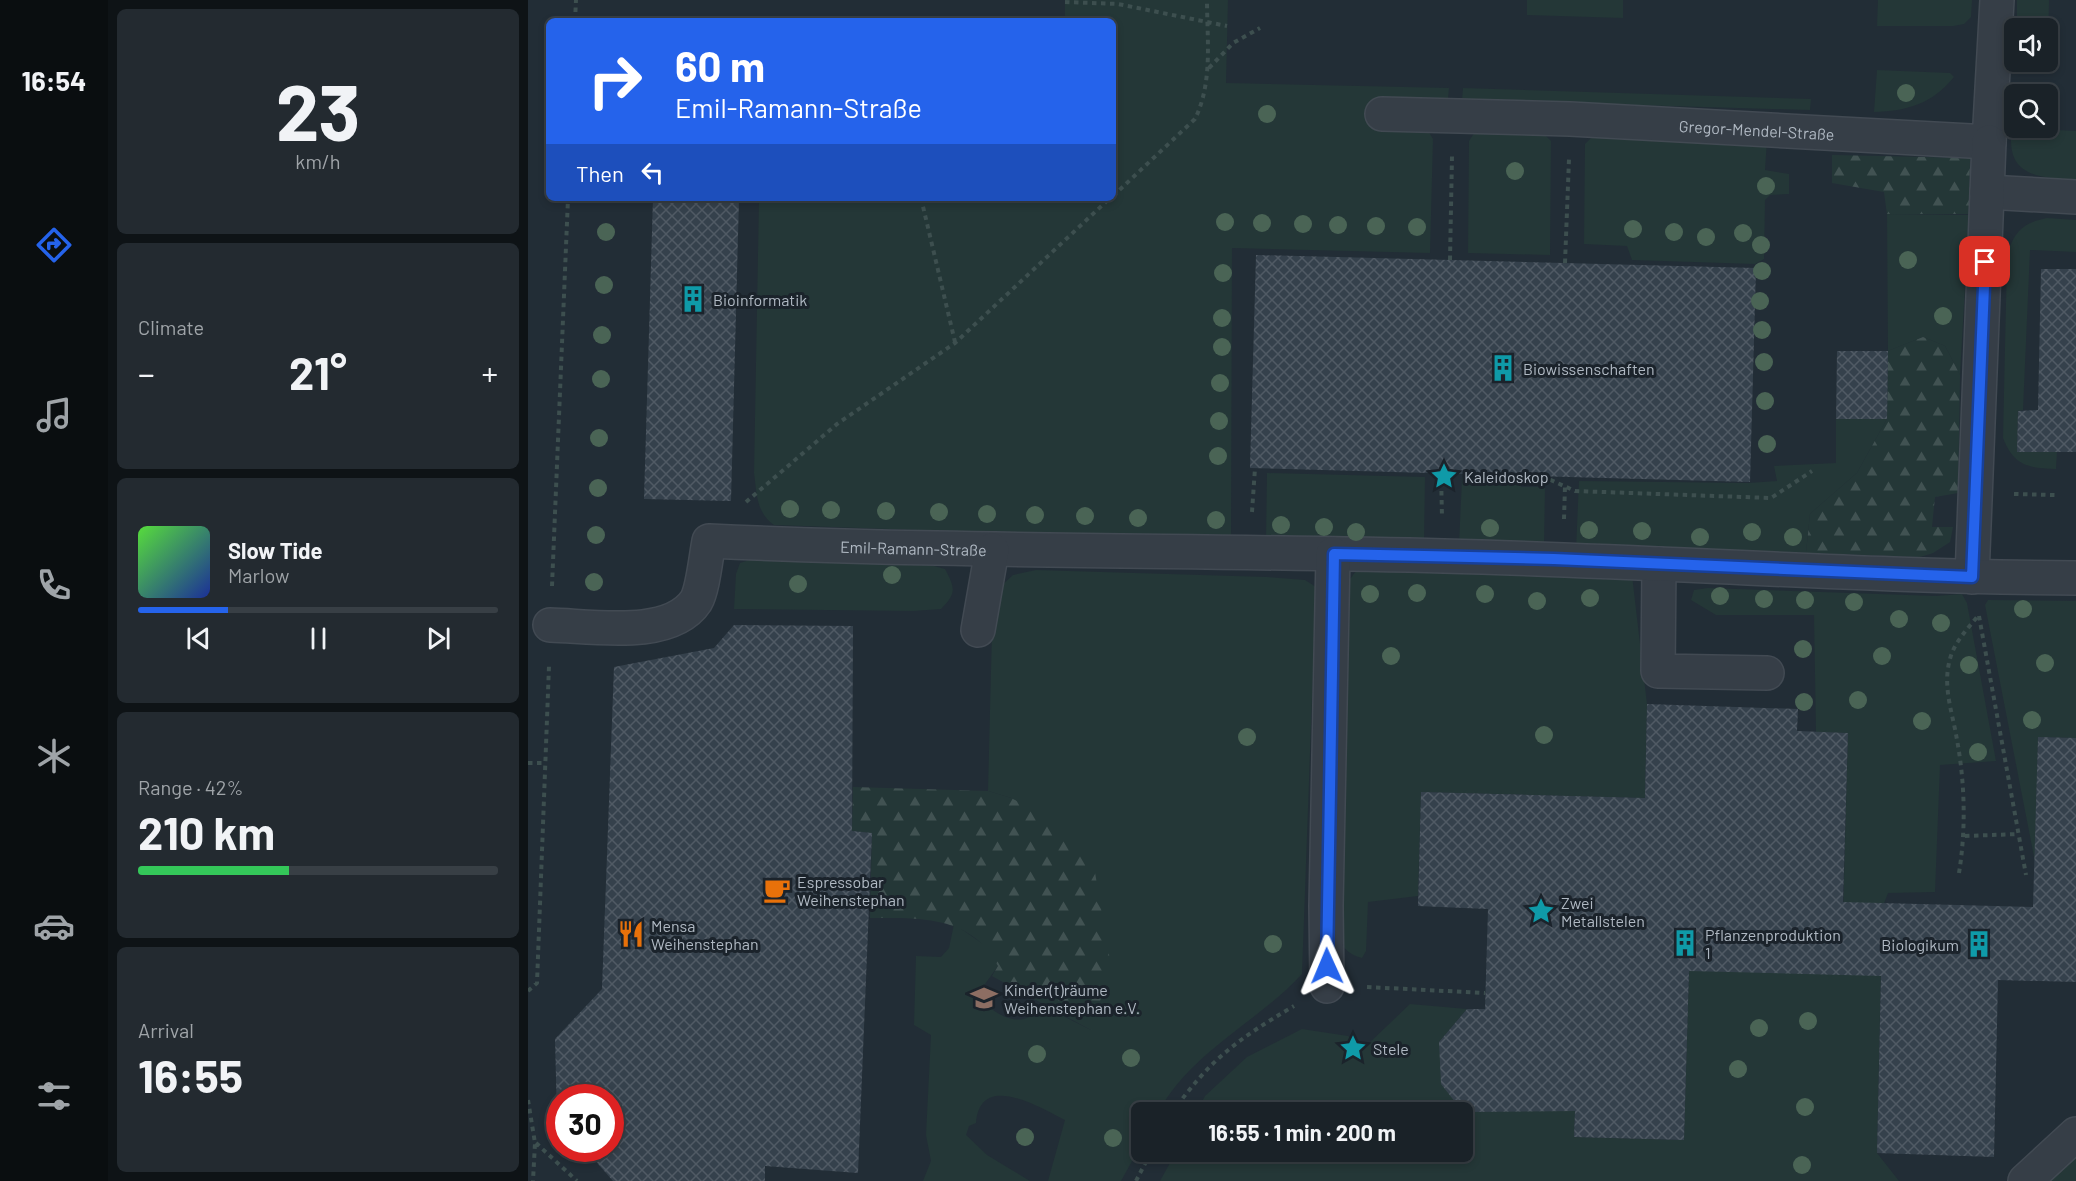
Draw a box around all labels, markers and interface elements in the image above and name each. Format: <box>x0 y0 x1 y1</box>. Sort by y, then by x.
map controls <box>2004 18 2058 138</box>
button: sound <box>2004 18 2058 72</box>
text: 60 m <box>675 40 765 90</box>
icon: right <box>576 42 654 120</box>
text: 23 <box>276 63 360 157</box>
text: 16:54 <box>22 64 86 96</box>
button: search <box>2004 84 2058 138</box>
text: Emil-Ramann-Straße <box>675 91 922 123</box>
street label: Gregor-Mendel-Straße <box>1678 115 1835 143</box>
text: km/h <box>295 149 341 173</box>
icon: left <box>636 156 669 189</box>
text: Then <box>576 160 624 186</box>
icon: directions <box>33 224 75 266</box>
pin <box>1959 236 2010 287</box>
icon: arrive <box>1968 245 2001 278</box>
building icon: Bioinformatik <box>678 284 708 314</box>
place label: Bioinformatik <box>713 290 807 309</box>
text: Climate <box>138 315 204 339</box>
text: 21° <box>289 345 347 399</box>
text: − <box>138 353 155 393</box>
text: + <box>482 353 498 393</box>
building icon: Biowissenschaften <box>1488 353 1518 383</box>
place label: Biowissenschaften <box>1523 359 1655 378</box>
icon: music <box>33 394 75 436</box>
place icon: Kaleidoskop <box>1429 461 1459 491</box>
place label: Kaleidoskop <box>1464 467 1549 486</box>
street label: Emil-Ramann-Straße <box>840 536 987 559</box>
text: Slow Tide <box>228 537 323 563</box>
text: Marlow <box>228 563 289 587</box>
icon: phone <box>33 564 75 606</box>
icon: previous <box>182 622 215 655</box>
icon: pause <box>302 622 335 655</box>
icon: next <box>422 622 455 655</box>
icon: climate <box>33 735 75 777</box>
text: Range · 42% <box>138 775 244 799</box>
text: 210 km <box>138 805 275 859</box>
place label: Espressobar Weihenstephan <box>797 872 905 909</box>
cafe icon: Espressobar Weihenstephan <box>762 875 792 905</box>
place label: Zwei Metallstelen <box>1561 893 1645 930</box>
place icon: Zwei Metallstelen <box>1526 896 1556 926</box>
icon: car <box>33 905 75 947</box>
place label: Mensa Weihenstephan <box>651 916 759 953</box>
restaurant icon: Mensa Weihenstephan <box>616 919 646 949</box>
place label: Pflanzenproduktion 1 <box>1705 925 1841 962</box>
building icon: Pflanzenproduktion 1 <box>1670 928 1700 958</box>
building icon: Biologikum <box>1964 929 1994 959</box>
position arrow <box>1295 934 1359 998</box>
place label: Biologikum <box>1881 935 1959 954</box>
place label: Kinder(t)räume Weihenstephan e.V. <box>1004 980 1140 1017</box>
school or university icon: Kinder(t)räume Weihenstephan e.V. <box>969 983 999 1013</box>
text: Arrival <box>138 1018 194 1042</box>
place icon: Stele <box>1338 1033 1368 1063</box>
place label: Stele <box>1373 1039 1409 1058</box>
text: 16:55 <box>138 1048 243 1102</box>
icon: filters <box>33 1075 75 1117</box>
speed limit sign: 30 <box>546 1084 624 1162</box>
text: 16:55 · 1 min · 200 m <box>1208 1119 1396 1145</box>

